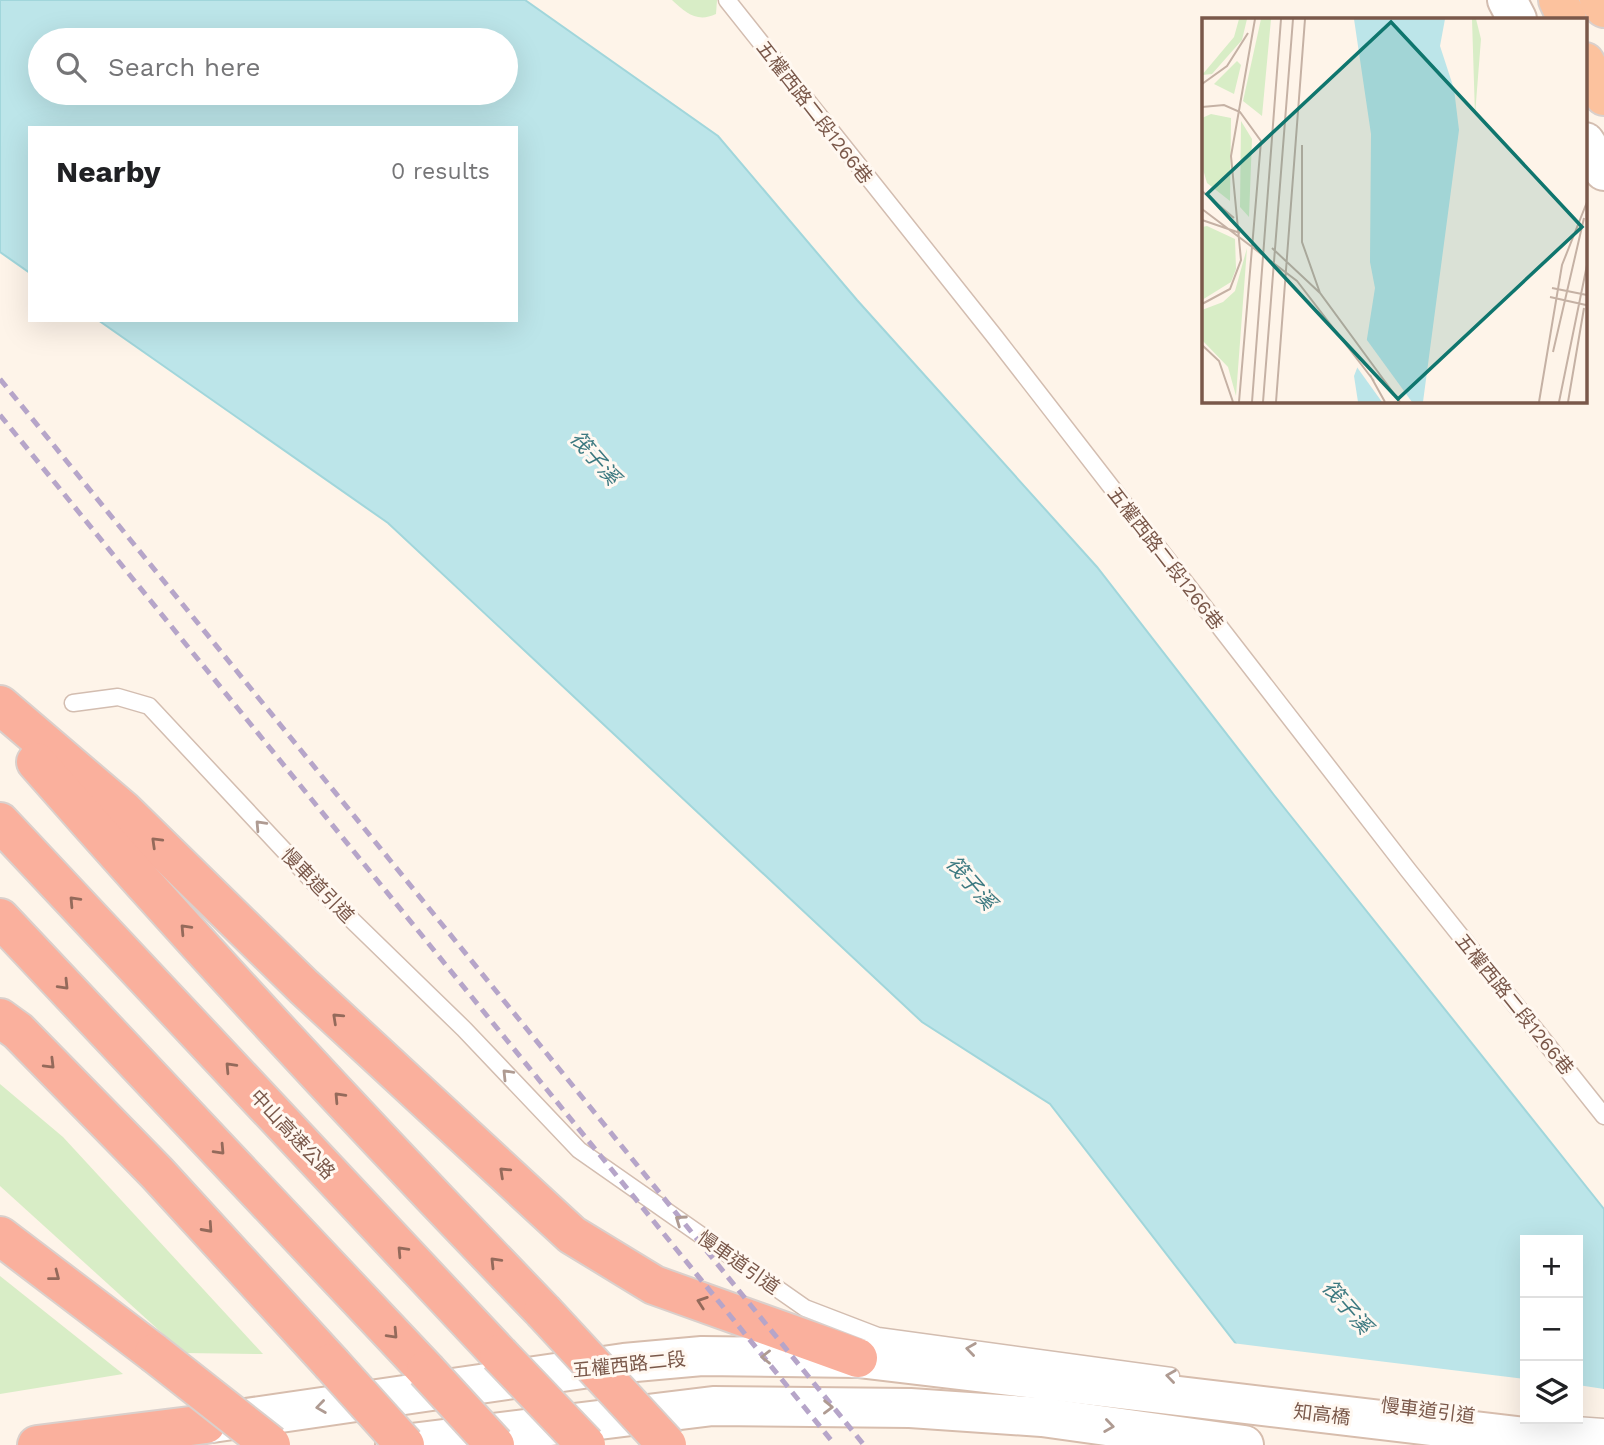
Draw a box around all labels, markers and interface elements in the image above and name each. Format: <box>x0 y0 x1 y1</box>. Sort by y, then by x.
inset map <box>1202 18 1586 402</box>
search box <box>28 28 518 105</box>
street label: 五權西路二段1266巷 <box>752 36 877 188</box>
icon: search <box>52 48 90 86</box>
text: Search here <box>108 52 260 82</box>
text: Nearby <box>56 154 161 189</box>
text: 0 results <box>391 158 490 185</box>
water label: 筏子溪 <box>565 426 627 492</box>
street label: 五權西路二段1266巷 <box>1103 482 1228 634</box>
one-way arrow <box>256 821 269 834</box>
one-way arrow <box>151 838 164 851</box>
street label: 慢車道引道 <box>276 843 359 928</box>
water label: 筏子溪 <box>941 851 1003 917</box>
one-way arrow <box>69 896 82 909</box>
one-way arrow <box>181 924 193 937</box>
street label: 五權西路二段1266巷 <box>1451 929 1578 1079</box>
one-way arrow <box>56 977 69 990</box>
one-way arrow <box>332 1014 345 1026</box>
one-way arrow <box>42 1056 54 1068</box>
one-way arrow <box>225 1062 238 1075</box>
one-way arrow <box>502 1069 515 1082</box>
street label: 中山高速公路 <box>245 1085 340 1184</box>
one-way arrow <box>335 1092 347 1105</box>
one-way arrow <box>212 1142 225 1155</box>
one-way arrow <box>499 1168 512 1180</box>
one-way arrow <box>675 1216 688 1228</box>
one-way arrow <box>199 1220 212 1233</box>
street label: 慢車道引道 <box>693 1226 784 1299</box>
map controls <box>1520 1235 1583 1424</box>
button: + <box>1520 1235 1583 1298</box>
one-way arrow <box>398 1246 410 1259</box>
one-way arrow <box>491 1257 504 1270</box>
one-way arrow <box>48 1267 60 1280</box>
water label: 筏子溪 <box>1317 1275 1379 1341</box>
one-way arrow <box>696 1296 708 1310</box>
button: − <box>1520 1298 1583 1361</box>
one-way arrow <box>384 1326 397 1339</box>
one-way arrow <box>966 1342 977 1357</box>
street label: 五權西路二段 <box>571 1347 687 1382</box>
one-way arrow <box>760 1349 771 1365</box>
button: layers <box>1520 1361 1583 1424</box>
one-way arrow <box>1166 1369 1177 1384</box>
street label: 慢車道引道 <box>1379 1393 1476 1428</box>
one-way arrow <box>316 1399 327 1414</box>
one-way arrow <box>823 1399 834 1415</box>
street label: 知高橋 <box>1292 1400 1352 1429</box>
one-way arrow <box>1103 1419 1115 1434</box>

